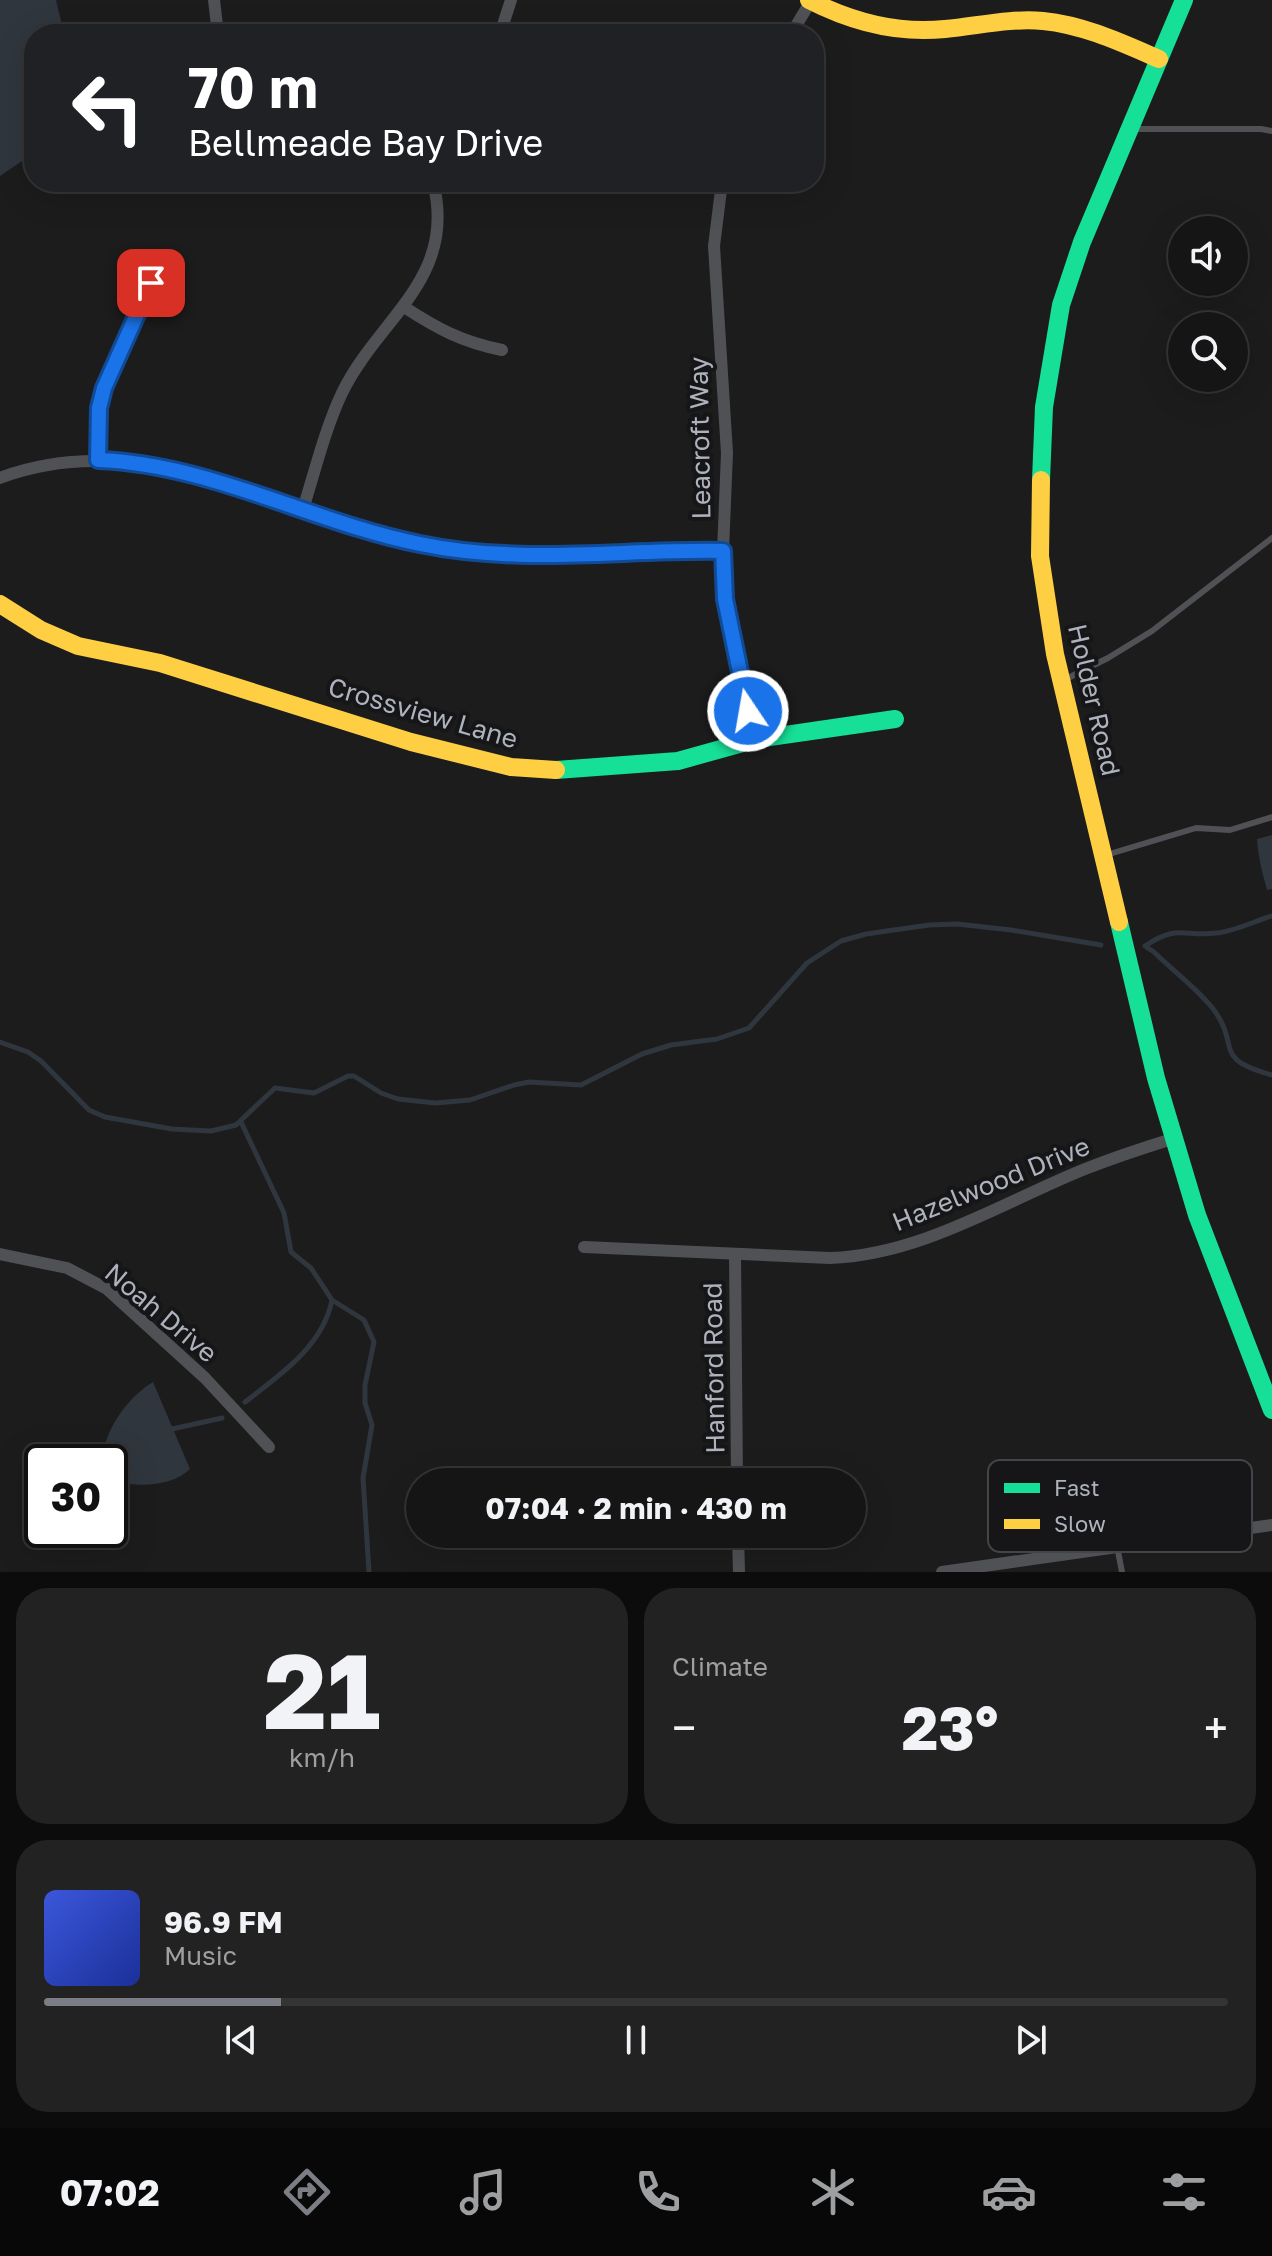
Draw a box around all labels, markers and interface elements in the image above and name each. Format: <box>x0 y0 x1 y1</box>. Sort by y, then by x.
text: 70 m <box>188 53 318 120</box>
icon: left <box>56 56 160 160</box>
text: Bellmeade Bay Drive <box>188 121 543 164</box>
map controls <box>1168 216 1248 392</box>
button: sound <box>1168 216 1248 296</box>
pin <box>117 249 185 317</box>
icon: arrive <box>129 261 173 305</box>
button: search <box>1168 312 1248 392</box>
street label: Leacroft Way <box>683 356 716 520</box>
street label: Holder Road <box>1062 621 1127 779</box>
position arrow <box>706 669 790 753</box>
street label: Crossview Lane <box>325 671 521 754</box>
street label: Hazelwood Drive <box>888 1130 1094 1237</box>
street label: Noah Drive <box>99 1257 224 1369</box>
street label: Hanford Road <box>697 1282 730 1454</box>
speed limit sign: 30 <box>24 1444 128 1548</box>
legend <box>988 1460 1252 1552</box>
text: Fast <box>1054 1474 1100 1501</box>
text: 07:04 · 2 min · 430 m <box>485 1490 787 1526</box>
text: Slow <box>1054 1510 1106 1537</box>
text: 21 <box>263 1627 381 1752</box>
text: Climate <box>672 1651 768 1682</box>
text: 23° <box>902 1691 998 1763</box>
text: − <box>672 1701 696 1754</box>
text: + <box>1204 1701 1228 1754</box>
text: km/h <box>289 1742 355 1773</box>
text: 96.9 FM <box>164 1904 283 1940</box>
text: Music <box>164 1940 237 1971</box>
icon: previous <box>219 2018 263 2062</box>
icon: pause <box>614 2018 658 2062</box>
icon: next <box>1009 2018 1053 2062</box>
icon: directions <box>279 2164 335 2220</box>
icon: music <box>455 2164 511 2220</box>
icon: phone <box>630 2164 686 2220</box>
icon: climate <box>805 2164 861 2220</box>
icon: car <box>981 2164 1037 2220</box>
icon: filters <box>1156 2164 1212 2220</box>
text: 07:02 <box>60 2171 160 2214</box>

